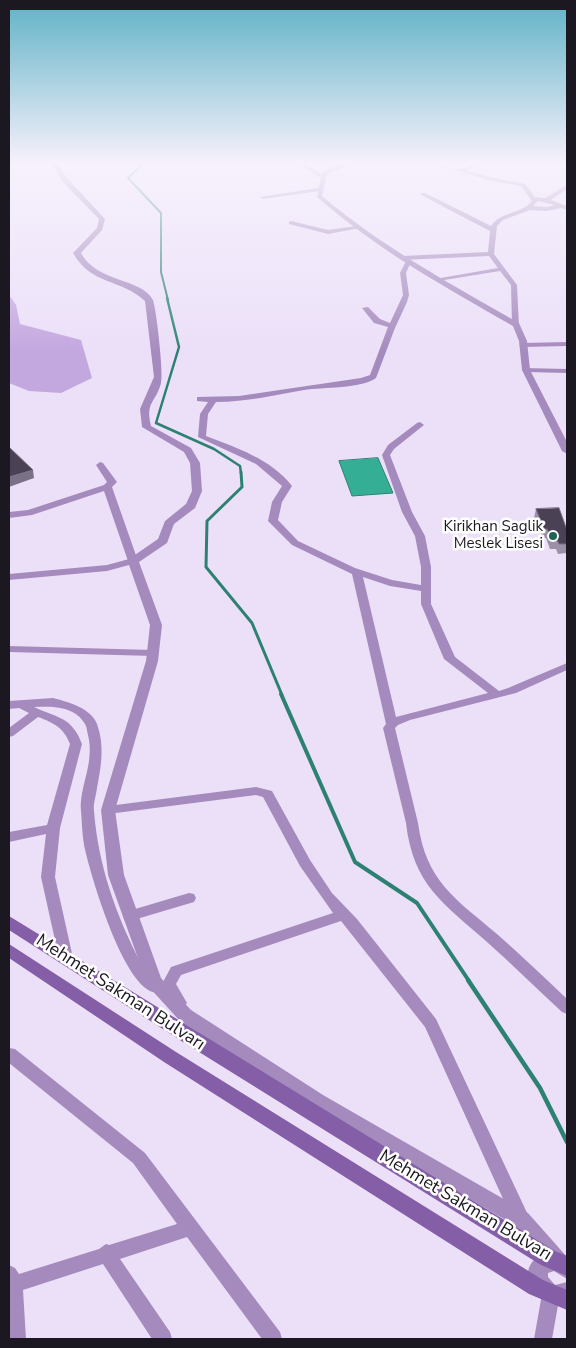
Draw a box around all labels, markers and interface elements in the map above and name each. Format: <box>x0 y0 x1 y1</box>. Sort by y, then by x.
place label: Kirikhan Saglik Meslek Lisesi <box>444 518 543 553</box>
marker: Kirikhan Saglik Meslek Lisesi <box>547 530 559 542</box>
street label: Mehmet Sakman Bulvarı <box>31 930 209 1056</box>
street label: Mehmet Sakman Bulvarı <box>375 1146 555 1266</box>

